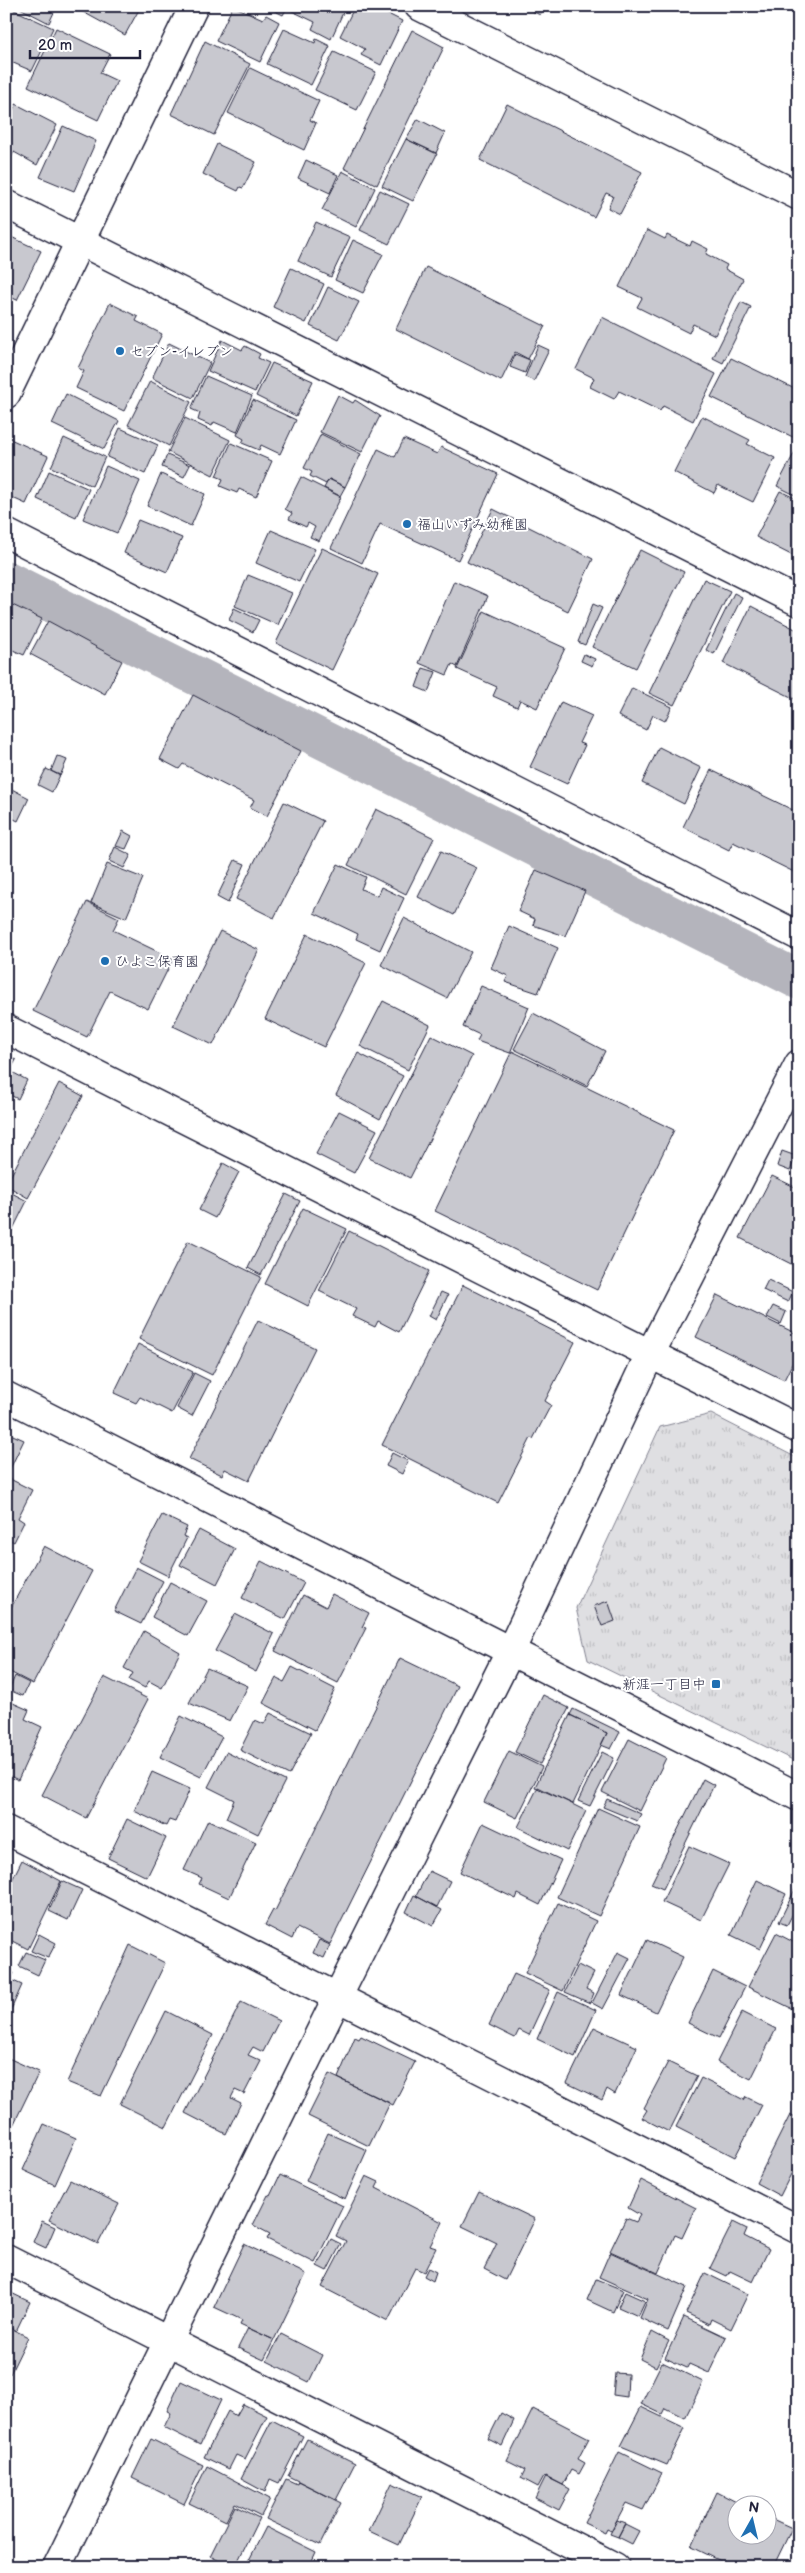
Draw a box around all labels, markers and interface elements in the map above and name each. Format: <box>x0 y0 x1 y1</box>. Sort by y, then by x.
scale bar <box>30 28 140 60</box>
text: 20 m <box>38 36 72 55</box>
place label: セブン-イレブン <box>130 343 233 360</box>
marker: セブン-イレブン <box>114 345 126 357</box>
place label: 福山いずみ幼稚園 <box>417 516 528 533</box>
marker: 福山いずみ幼稚園 <box>401 518 413 530</box>
place label: ひよこ保育園 <box>115 953 199 970</box>
marker: ひよこ保育園 <box>99 955 111 967</box>
place label: 新涯一丁目中 <box>622 1676 706 1693</box>
marker: 新涯一丁目中 <box>710 1678 722 1690</box>
north arrow <box>728 2496 778 2546</box>
text: N <box>747 2498 760 2517</box>

